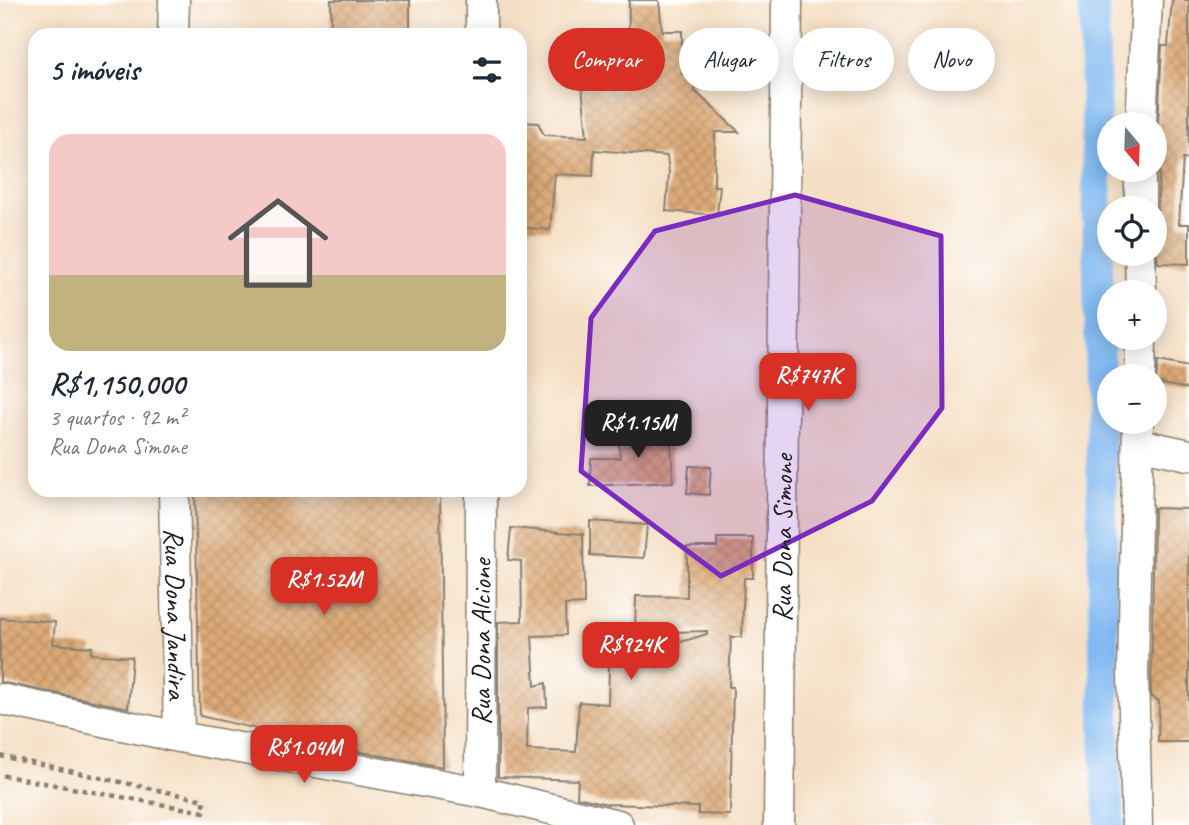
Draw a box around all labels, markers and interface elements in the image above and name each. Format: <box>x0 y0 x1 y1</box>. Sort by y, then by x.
chip: Comprar <box>548 28 665 91</box>
chip: Alugar <box>679 28 779 91</box>
chip: Filtros <box>793 28 894 91</box>
chip: Novo <box>908 28 995 91</box>
text: 5 imóveis <box>49 51 139 89</box>
icon: filters <box>468 51 506 89</box>
north arrow <box>1097 112 1167 182</box>
map controls <box>1097 112 1167 434</box>
icon: home <box>215 180 341 306</box>
button: locate <box>1097 196 1167 266</box>
button: + <box>1097 280 1167 350</box>
pin: R$747K <box>751 354 865 413</box>
text: R$747K <box>775 361 841 390</box>
button: − <box>1097 364 1167 434</box>
text: R$1,150,000 <box>49 365 185 403</box>
pin: R$1.15M <box>573 400 703 460</box>
text: 3 quartos · 92 m² <box>49 403 185 432</box>
text: R$1.15M <box>601 408 675 437</box>
text: Rua Dona Simone <box>49 432 187 461</box>
street label: Rua Dona Simone <box>763 452 800 622</box>
street label: Rua Dona Jandira <box>157 528 196 702</box>
street label: Rua Dona Alcione <box>463 557 498 725</box>
pin: R$1.52M <box>259 558 389 617</box>
text: R$1.52M <box>287 565 361 594</box>
pin: R$924K <box>574 622 688 682</box>
text: R$924K <box>598 630 664 659</box>
pin: R$1.04M <box>239 726 369 785</box>
text: R$1.04M <box>266 733 342 762</box>

